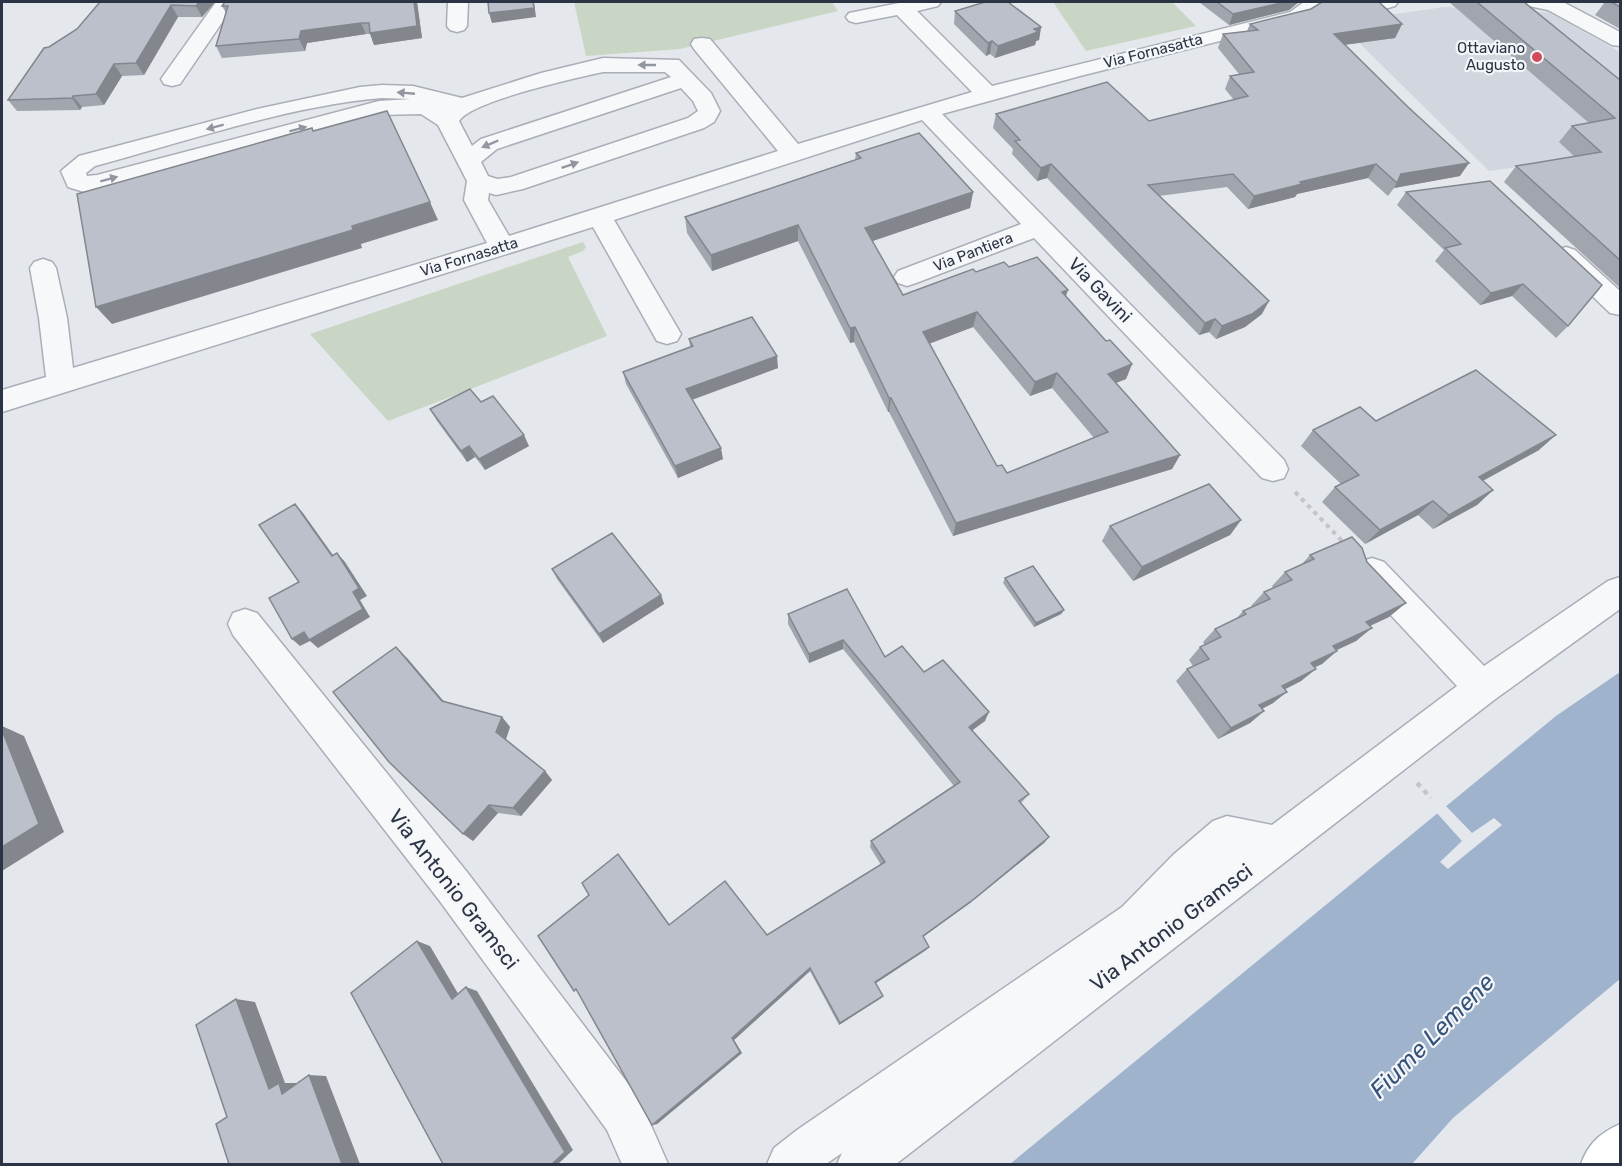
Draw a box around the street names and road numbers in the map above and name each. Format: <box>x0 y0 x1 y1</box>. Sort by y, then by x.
street label: Via Fornasatta <box>1102 30 1204 72</box>
street label: Via Pantiera <box>931 229 1015 275</box>
street label: Via Fornasatta <box>418 234 520 280</box>
street label: Via Gavini <box>1064 253 1136 327</box>
street label: Via Antonio Gramsci <box>384 804 524 974</box>
street label: Via Antonio Gramsci <box>1085 858 1257 996</box>

